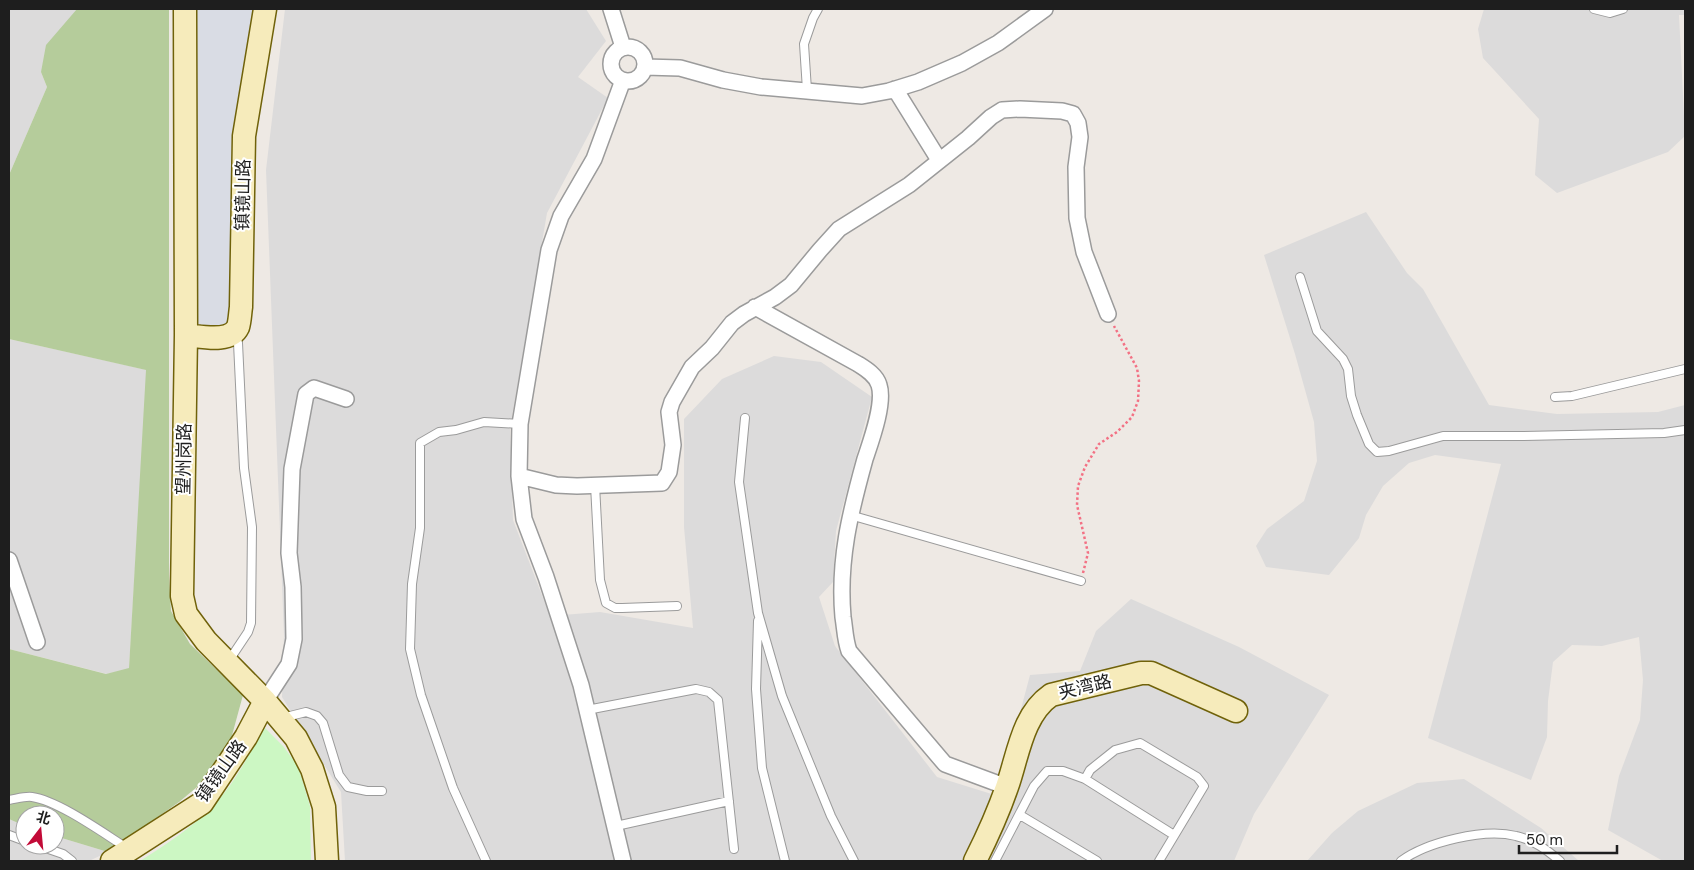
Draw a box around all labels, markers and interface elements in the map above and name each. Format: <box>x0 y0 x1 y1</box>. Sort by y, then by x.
street label: 镇镜山路 <box>230 159 256 231</box>
street label: 望州岗路 <box>171 423 197 495</box>
street label: 夹湾路 <box>1056 669 1114 705</box>
street label: 镇镜山路 <box>190 735 252 807</box>
north arrow <box>15 805 65 855</box>
text: 北 <box>34 807 53 828</box>
scale bar <box>1519 822 1616 854</box>
text: 50 m <box>1526 830 1563 850</box>

